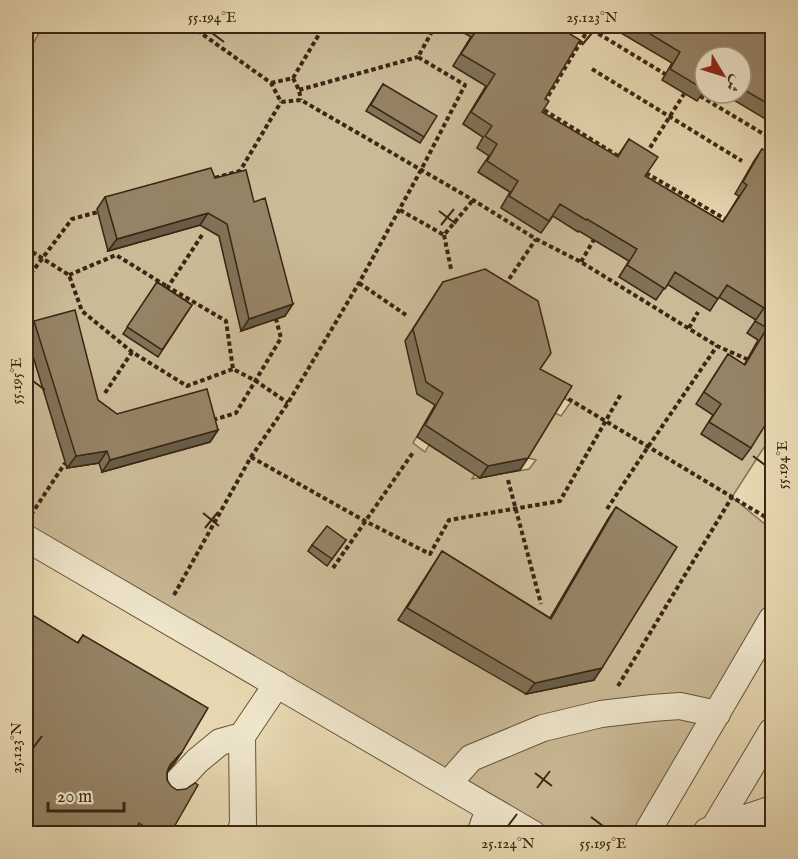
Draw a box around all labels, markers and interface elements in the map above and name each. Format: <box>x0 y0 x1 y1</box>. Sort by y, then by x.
text: 55.194°E <box>188 8 236 27</box>
text: 25.123°N <box>566 8 618 27</box>
north arrow <box>693 45 753 105</box>
text: ش <box>720 71 746 95</box>
text: 55.195°E <box>7 358 26 404</box>
text: 55.194°E <box>773 441 792 489</box>
text: 25.123°N <box>7 722 26 774</box>
scale bar <box>48 775 124 813</box>
text: 20 m <box>57 786 92 809</box>
text: 25.124°N <box>481 834 535 853</box>
text: 55.195°E <box>580 834 626 853</box>

